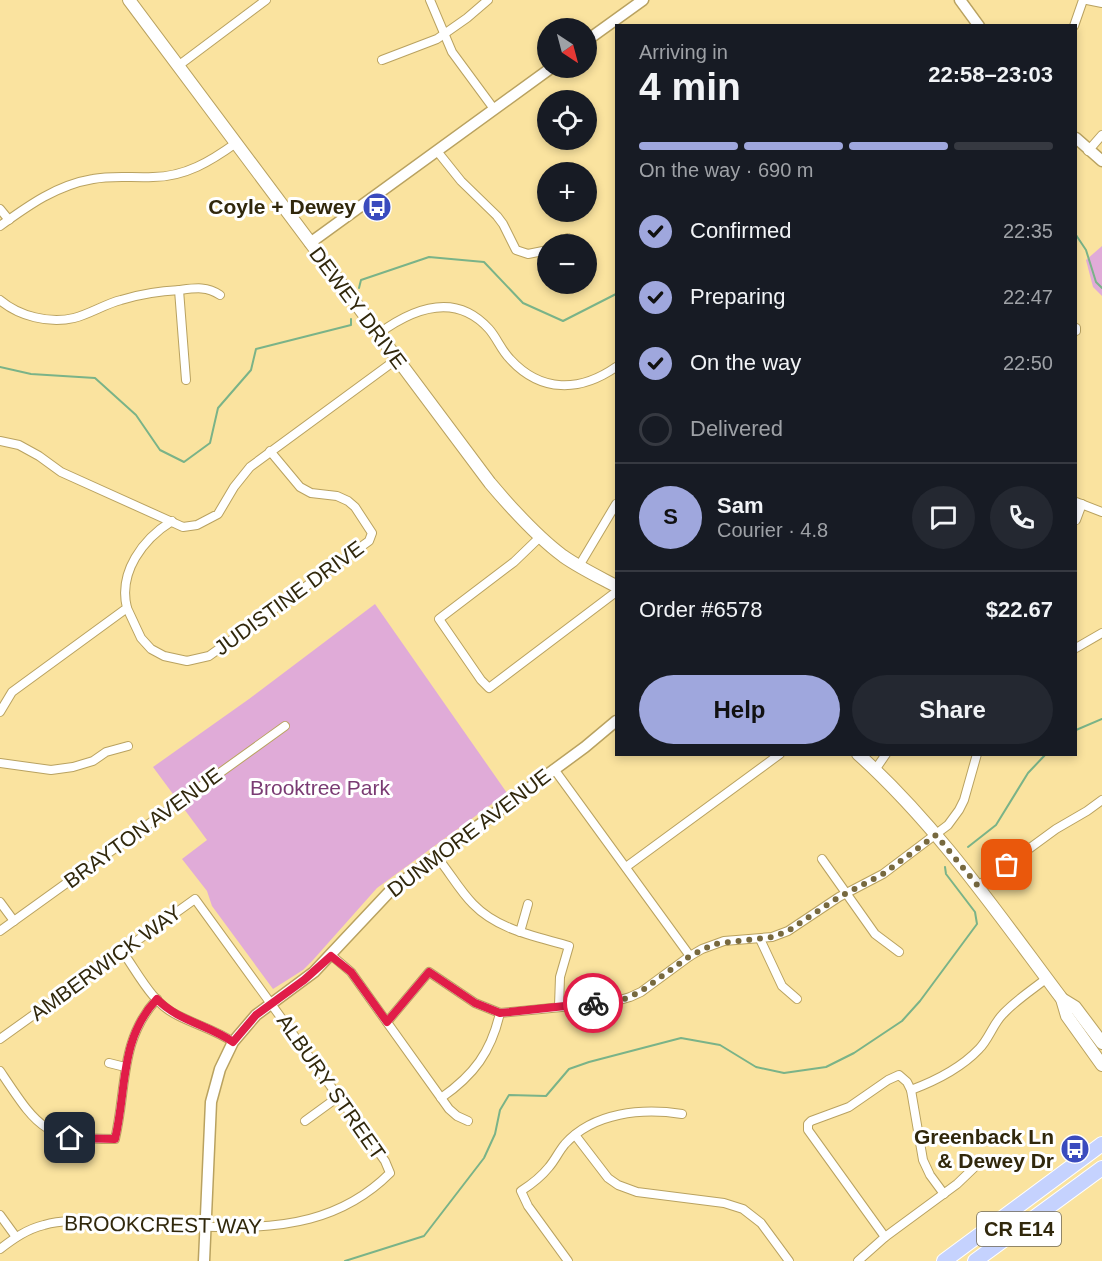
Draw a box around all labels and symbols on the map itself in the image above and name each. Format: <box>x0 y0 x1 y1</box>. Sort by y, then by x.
north arrow <box>537 18 597 78</box>
bus stop icon: Coyle + Dewey <box>361 191 393 223</box>
place label: Coyle + Dewey <box>208 195 356 218</box>
street label: DEWEY DRIVE <box>305 242 412 373</box>
street label: JUDISTINE DRIVE <box>210 536 368 659</box>
street label: BRAYTON AVENUE <box>59 763 226 892</box>
street label: DUNMORE AVENUE <box>383 764 555 901</box>
park label: Brooktree Park <box>250 776 391 799</box>
pin <box>981 839 1032 890</box>
street label: AMBERWICK WAY <box>26 900 185 1025</box>
courier <box>563 973 623 1033</box>
street label: ALBURY STREET <box>273 1010 390 1164</box>
pin <box>44 1112 95 1163</box>
place label: Greenback Ln & Dewey Dr <box>914 1125 1054 1172</box>
bus stop icon: Greenback Ln & Dewey Dr <box>1059 1133 1091 1165</box>
street label: BROOKCREST WAY <box>64 1211 262 1238</box>
road number: CR E14 <box>977 1212 1061 1246</box>

